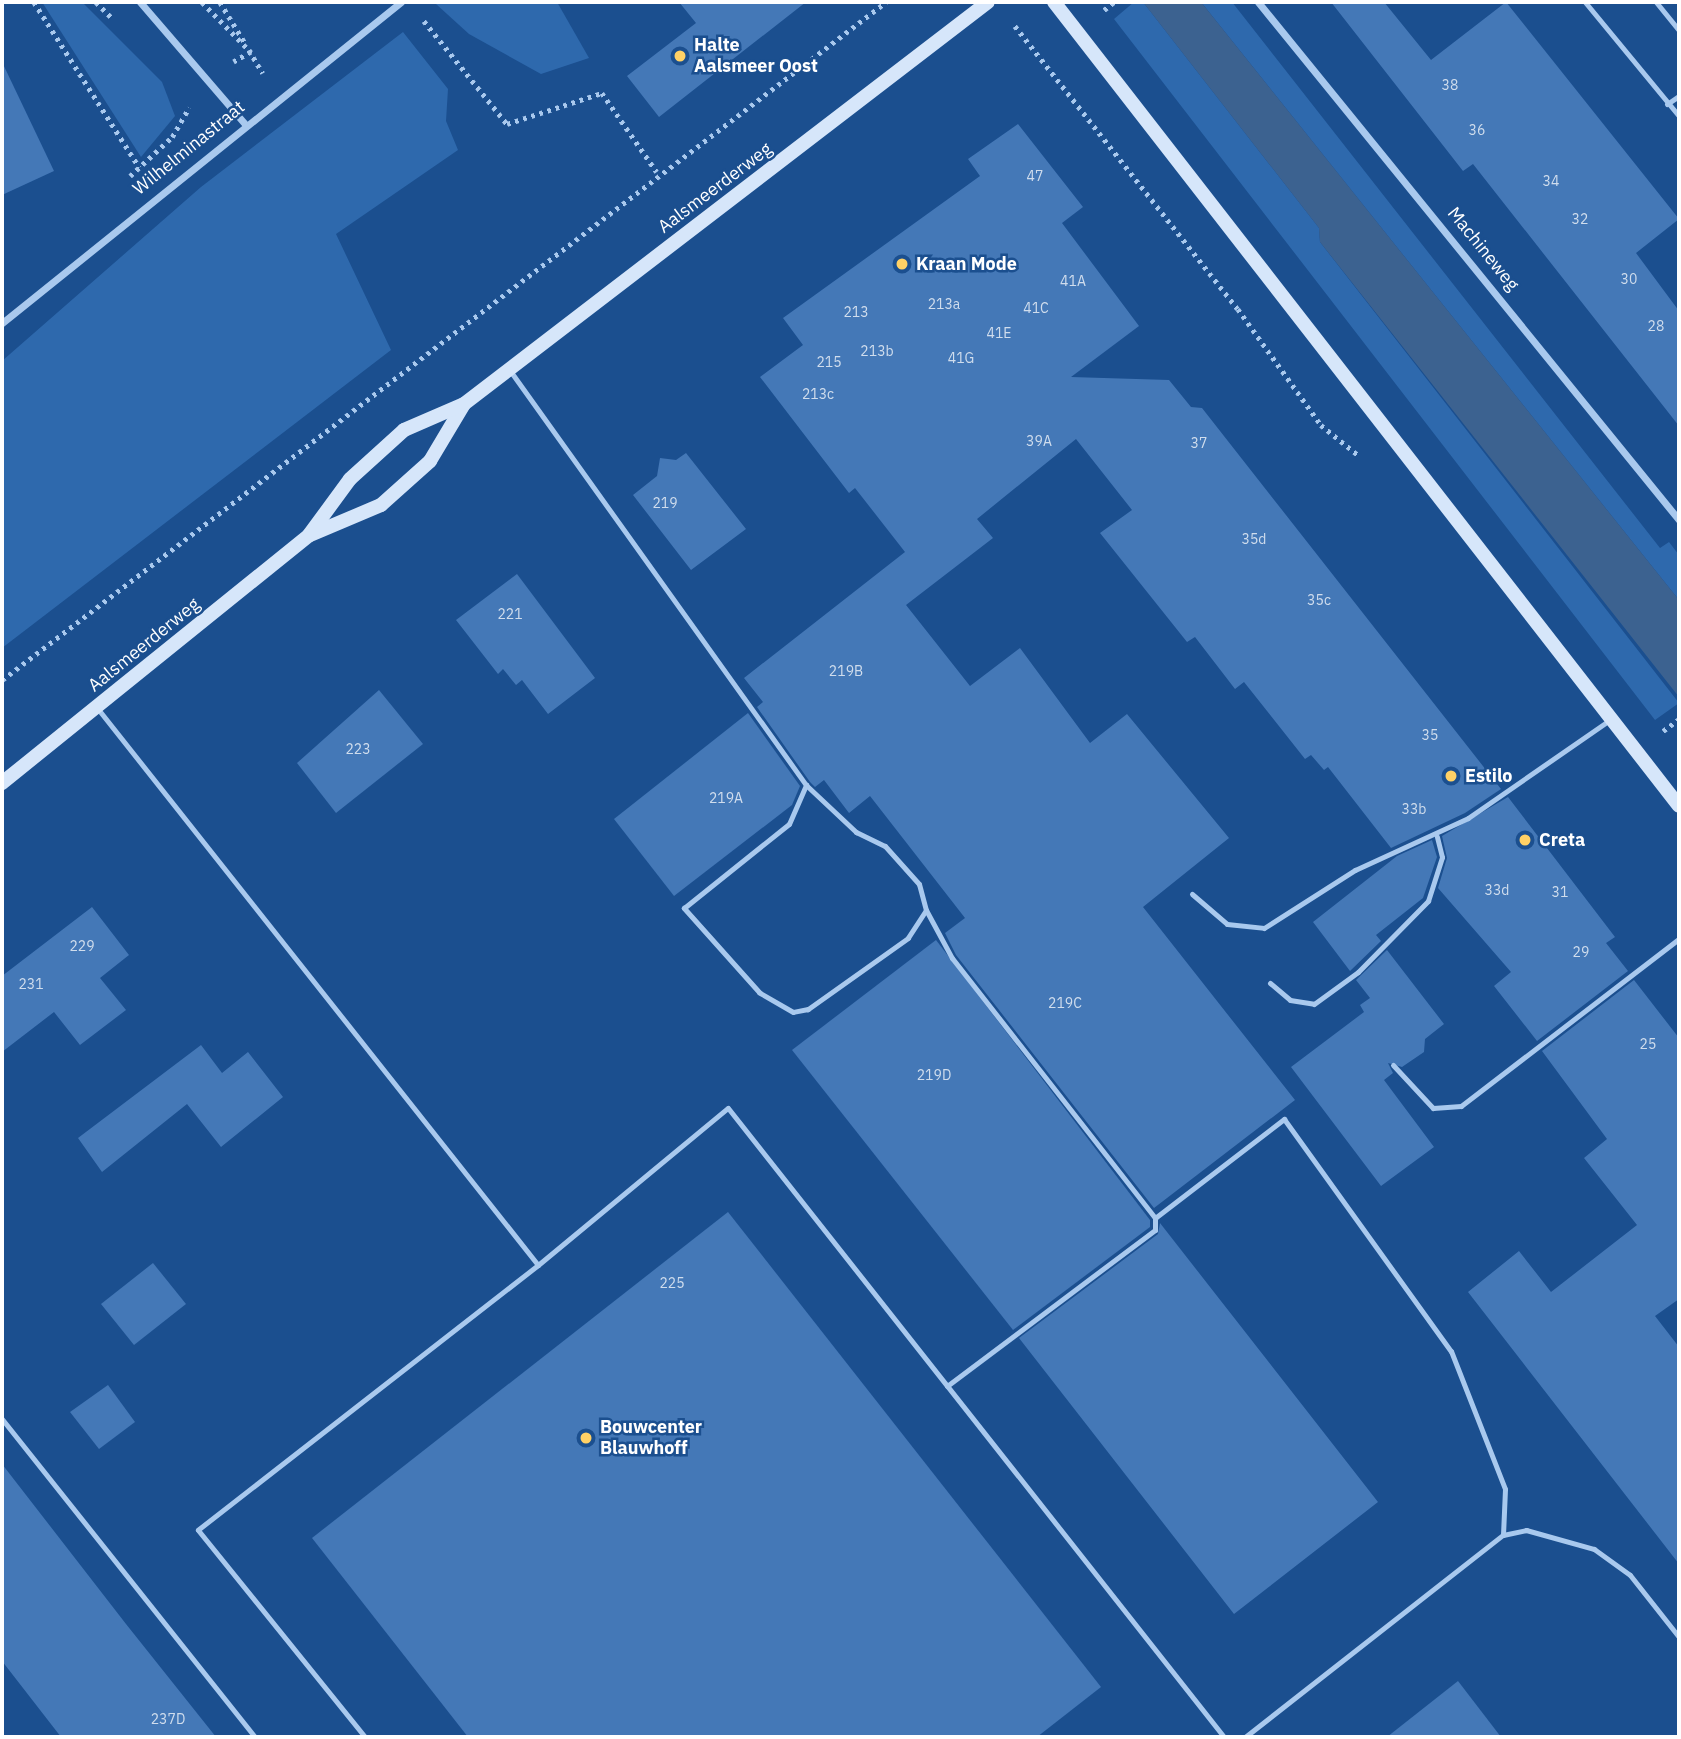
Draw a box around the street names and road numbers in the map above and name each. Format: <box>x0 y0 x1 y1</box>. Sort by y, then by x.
street label: Wilhelminastraat <box>129 96 249 200</box>
street label: Aalsmeerderweg <box>654 138 776 238</box>
street label: Machineweg <box>1443 203 1523 295</box>
street label: Aalsmeerderweg <box>84 594 204 696</box>

